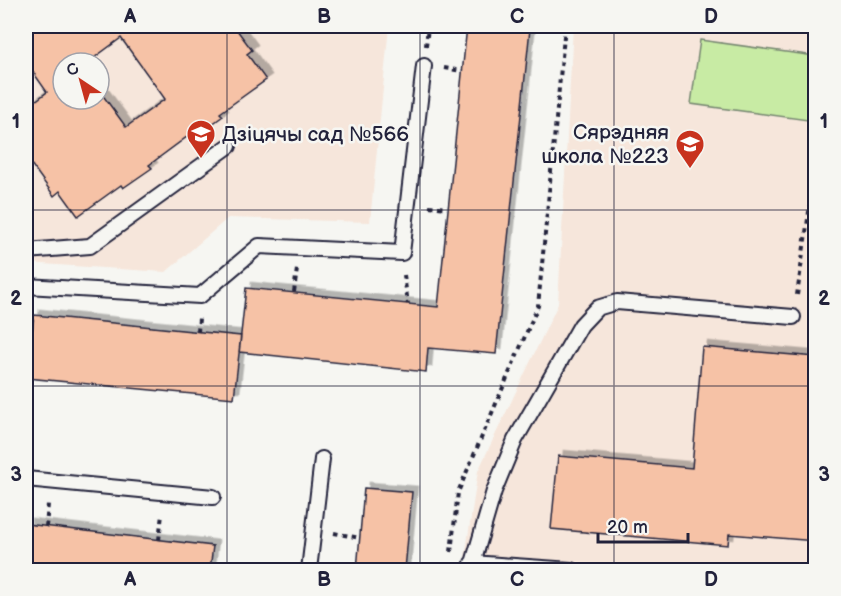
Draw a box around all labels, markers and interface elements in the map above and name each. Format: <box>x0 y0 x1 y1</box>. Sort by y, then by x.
text: A <box>123 5 137 29</box>
text: B <box>317 5 331 29</box>
text: C <box>510 5 524 29</box>
text: D <box>704 5 718 29</box>
north arrow <box>51 51 111 111</box>
text: С <box>63 59 83 81</box>
text: 1 <box>12 110 20 134</box>
text: 1 <box>820 110 828 134</box>
school or university icon: Дзіцячы сад №566 <box>185 118 217 160</box>
place label: Сярэдняя школа №223 <box>541 120 669 169</box>
place label: Дзіцячы сад №566 <box>222 122 409 147</box>
school or university icon: Сярэдняя школа №223 <box>674 128 706 170</box>
text: 2 <box>10 287 22 311</box>
text: 2 <box>818 287 830 311</box>
text: 3 <box>10 463 22 487</box>
text: 3 <box>818 463 830 487</box>
scale bar <box>598 506 688 544</box>
text: 20 m <box>607 517 648 538</box>
text: A <box>123 568 137 592</box>
text: B <box>317 568 331 592</box>
text: C <box>510 568 524 592</box>
text: D <box>704 568 718 592</box>

